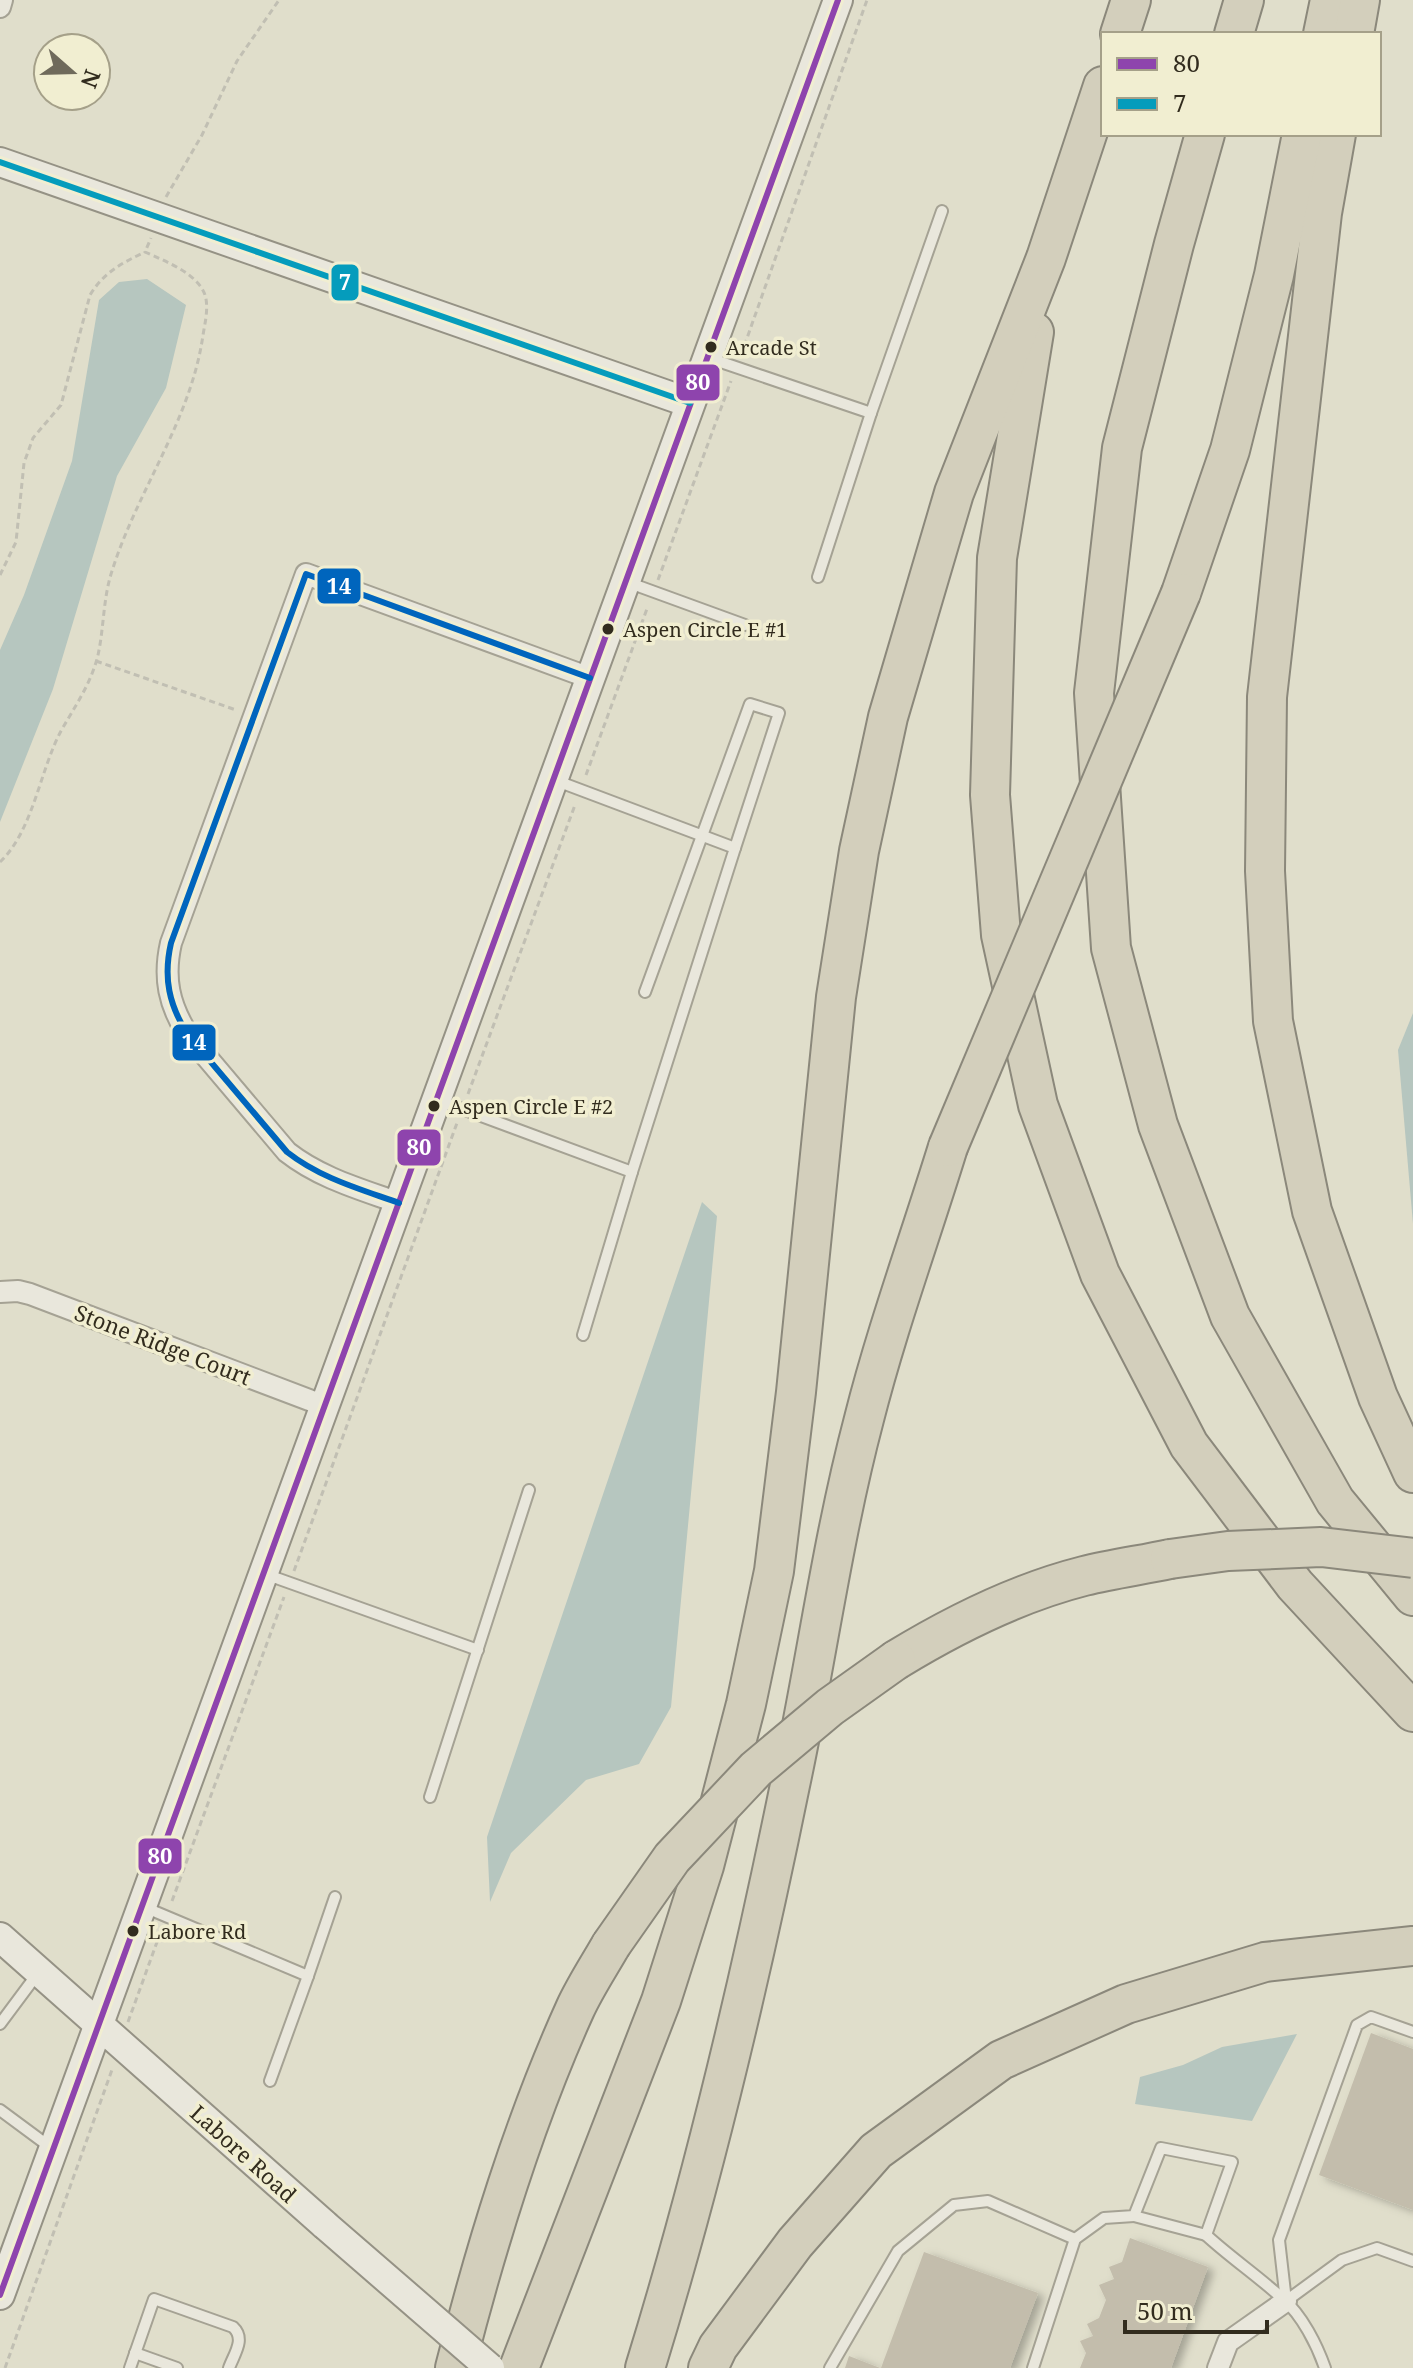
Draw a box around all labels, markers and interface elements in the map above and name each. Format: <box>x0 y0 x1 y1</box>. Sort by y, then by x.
north arrow <box>32 32 112 112</box>
legend <box>1101 32 1381 136</box>
text: 80 <box>1173 46 1200 79</box>
text: N <box>75 66 109 92</box>
text: 7 <box>1173 86 1186 119</box>
line badge: 7 <box>330 263 360 302</box>
text: 7 <box>339 266 351 296</box>
place label: Arcade St <box>726 334 817 361</box>
marker: Arcade St <box>703 339 719 355</box>
line badge: 80 <box>675 363 721 402</box>
text: 80 <box>686 366 710 396</box>
line badge: 14 <box>316 567 362 605</box>
text: 14 <box>327 570 351 600</box>
place label: Aspen Circle E #1 <box>623 616 787 643</box>
marker: Aspen Circle E #1 <box>600 621 616 637</box>
line badge: 14 <box>171 1023 217 1062</box>
text: 14 <box>182 1026 206 1056</box>
place label: Aspen Circle E #2 <box>449 1093 613 1120</box>
marker: Aspen Circle E #2 <box>426 1098 442 1114</box>
line badge: 80 <box>396 1128 442 1167</box>
text: 80 <box>407 1131 431 1161</box>
street label: Stone Ridge Court <box>70 1297 256 1392</box>
line badge: 80 <box>137 1837 183 1875</box>
text: 80 <box>148 1840 172 1870</box>
place label: Labore Rd <box>148 1918 246 1945</box>
marker: Labore Rd <box>125 1923 141 1939</box>
street label: Labore Road <box>184 2097 304 2209</box>
scale bar <box>1125 2284 1267 2334</box>
text: 50 m <box>1137 2294 1193 2327</box>

